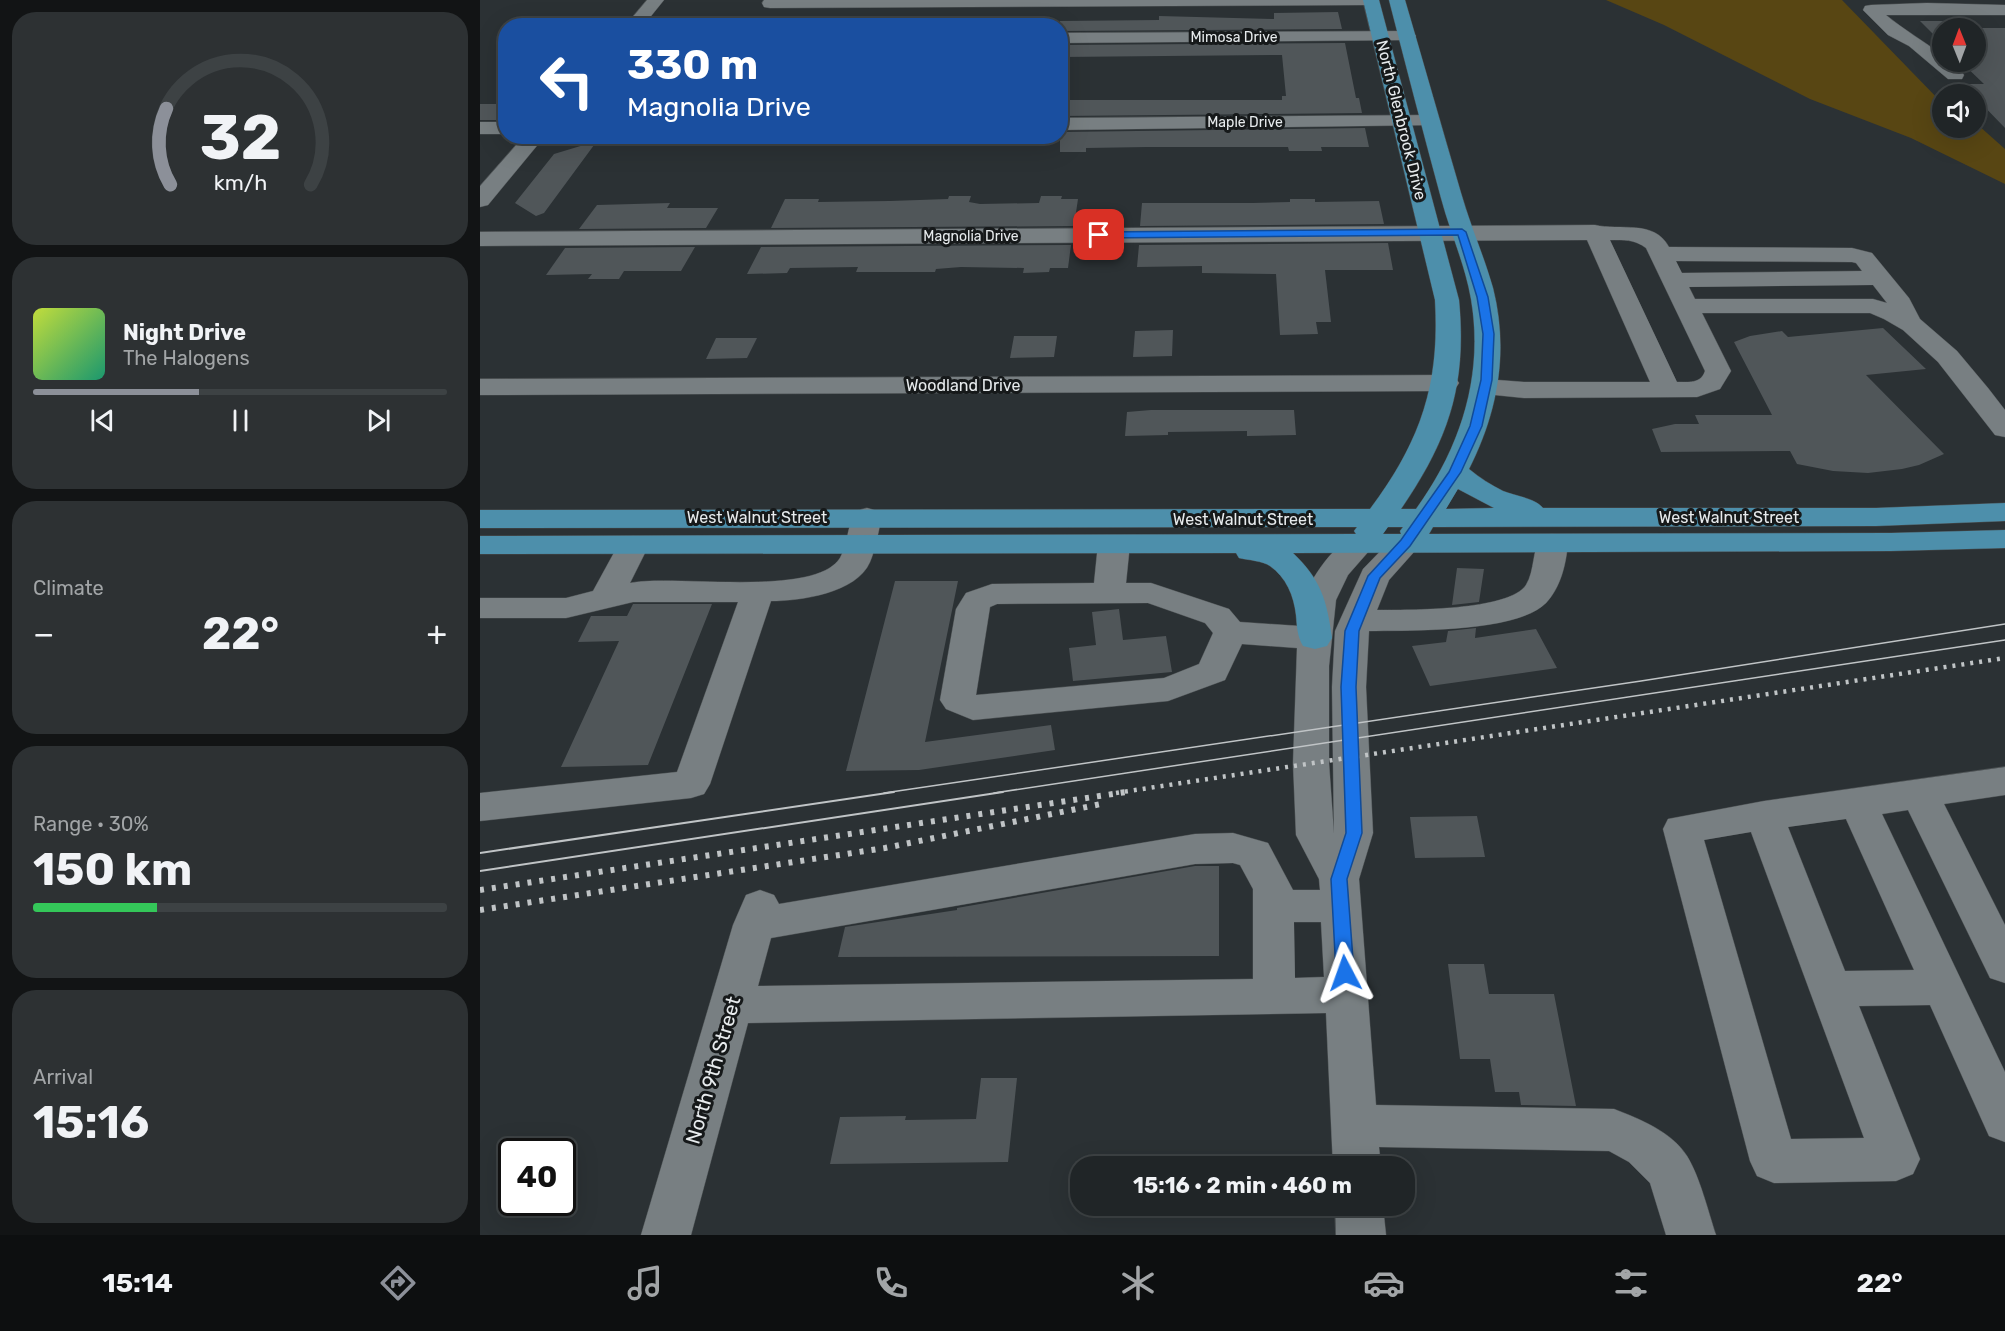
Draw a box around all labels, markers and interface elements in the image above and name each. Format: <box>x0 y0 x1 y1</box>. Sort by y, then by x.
north arrow <box>1932 18 1986 72</box>
map controls <box>1932 18 1986 138</box>
street label: Mimosa Drive <box>1191 29 1278 46</box>
street label: North Glenbrook Drive <box>1372 38 1431 202</box>
text: 330 m <box>627 40 758 90</box>
icon: left <box>528 42 606 120</box>
button: sound <box>1932 84 1986 138</box>
text: Magnolia Drive <box>627 91 811 123</box>
text: 32 <box>199 101 281 175</box>
street label: Maple Drive <box>1207 114 1283 131</box>
text: km/h <box>213 171 267 196</box>
pin <box>1073 209 1124 260</box>
icon: arrive <box>1082 218 1115 251</box>
street label: Magnolia Drive <box>923 228 1019 245</box>
text: Night Drive <box>123 319 246 346</box>
text: The Halogens <box>123 346 250 370</box>
street label: Woodland Drive <box>906 376 1020 395</box>
icon: previous <box>86 404 119 437</box>
icon: pause <box>224 404 257 437</box>
icon: next <box>362 404 395 437</box>
street label: West Walnut Street <box>687 508 827 527</box>
street label: West Walnut Street <box>1659 508 1799 527</box>
street label: West Walnut Street <box>1173 510 1313 529</box>
text: Climate <box>33 576 104 600</box>
text: 22° <box>202 607 279 660</box>
text: − <box>33 614 54 653</box>
text: + <box>426 614 447 653</box>
text: Range · 30% <box>33 812 149 836</box>
text: 150 km <box>33 843 192 896</box>
position arrow <box>1313 941 1377 1005</box>
street label: North 9th Street <box>680 993 746 1147</box>
text: Arrival <box>33 1065 93 1089</box>
text: 15:16 <box>33 1096 149 1149</box>
speed limit sign: 40 <box>498 1138 576 1216</box>
text: 15:16 · 2 min · 460 m <box>1133 1172 1352 1199</box>
icon: directions <box>377 1262 419 1304</box>
icon: music <box>624 1262 666 1304</box>
icon: phone <box>870 1262 912 1304</box>
icon: climate <box>1117 1262 1159 1304</box>
icon: car <box>1363 1262 1405 1304</box>
icon: filters <box>1610 1262 1652 1304</box>
text: 15:14 <box>102 1267 173 1299</box>
text: 22° <box>1856 1267 1903 1299</box>

